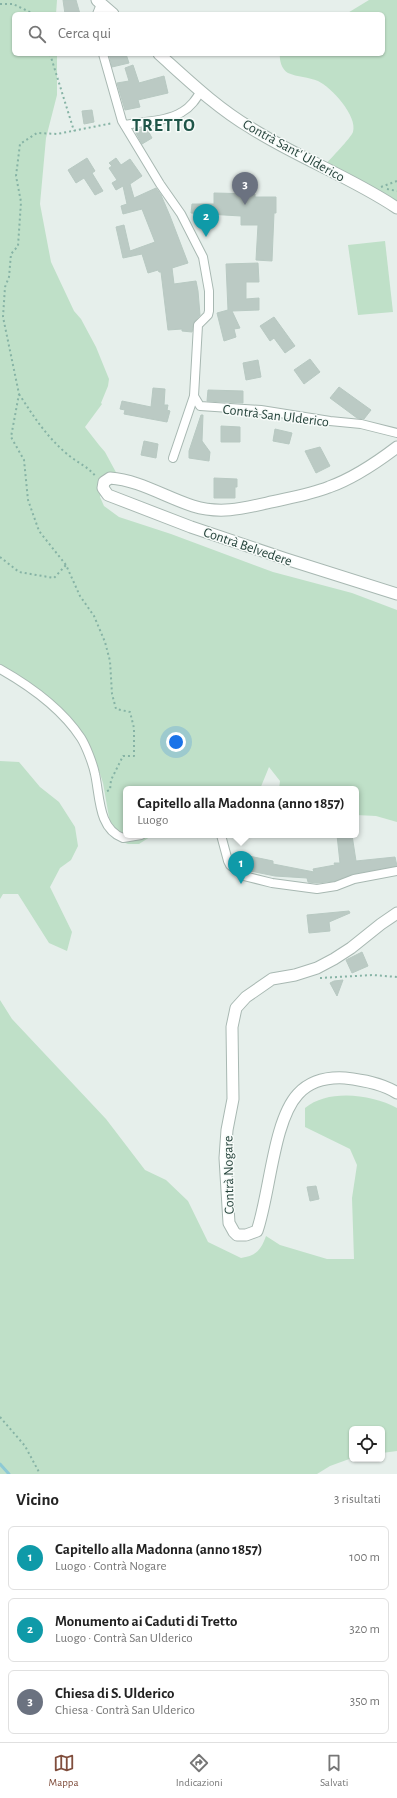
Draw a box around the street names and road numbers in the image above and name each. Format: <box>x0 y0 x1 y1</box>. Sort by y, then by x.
street label: Contrà Sant' Ulderico <box>240 117 347 185</box>
street label: Contrà San Ulderico <box>222 403 330 429</box>
street label: Contrà Belvedere <box>202 525 294 569</box>
street label: Contrà Nogare <box>221 1136 237 1214</box>

